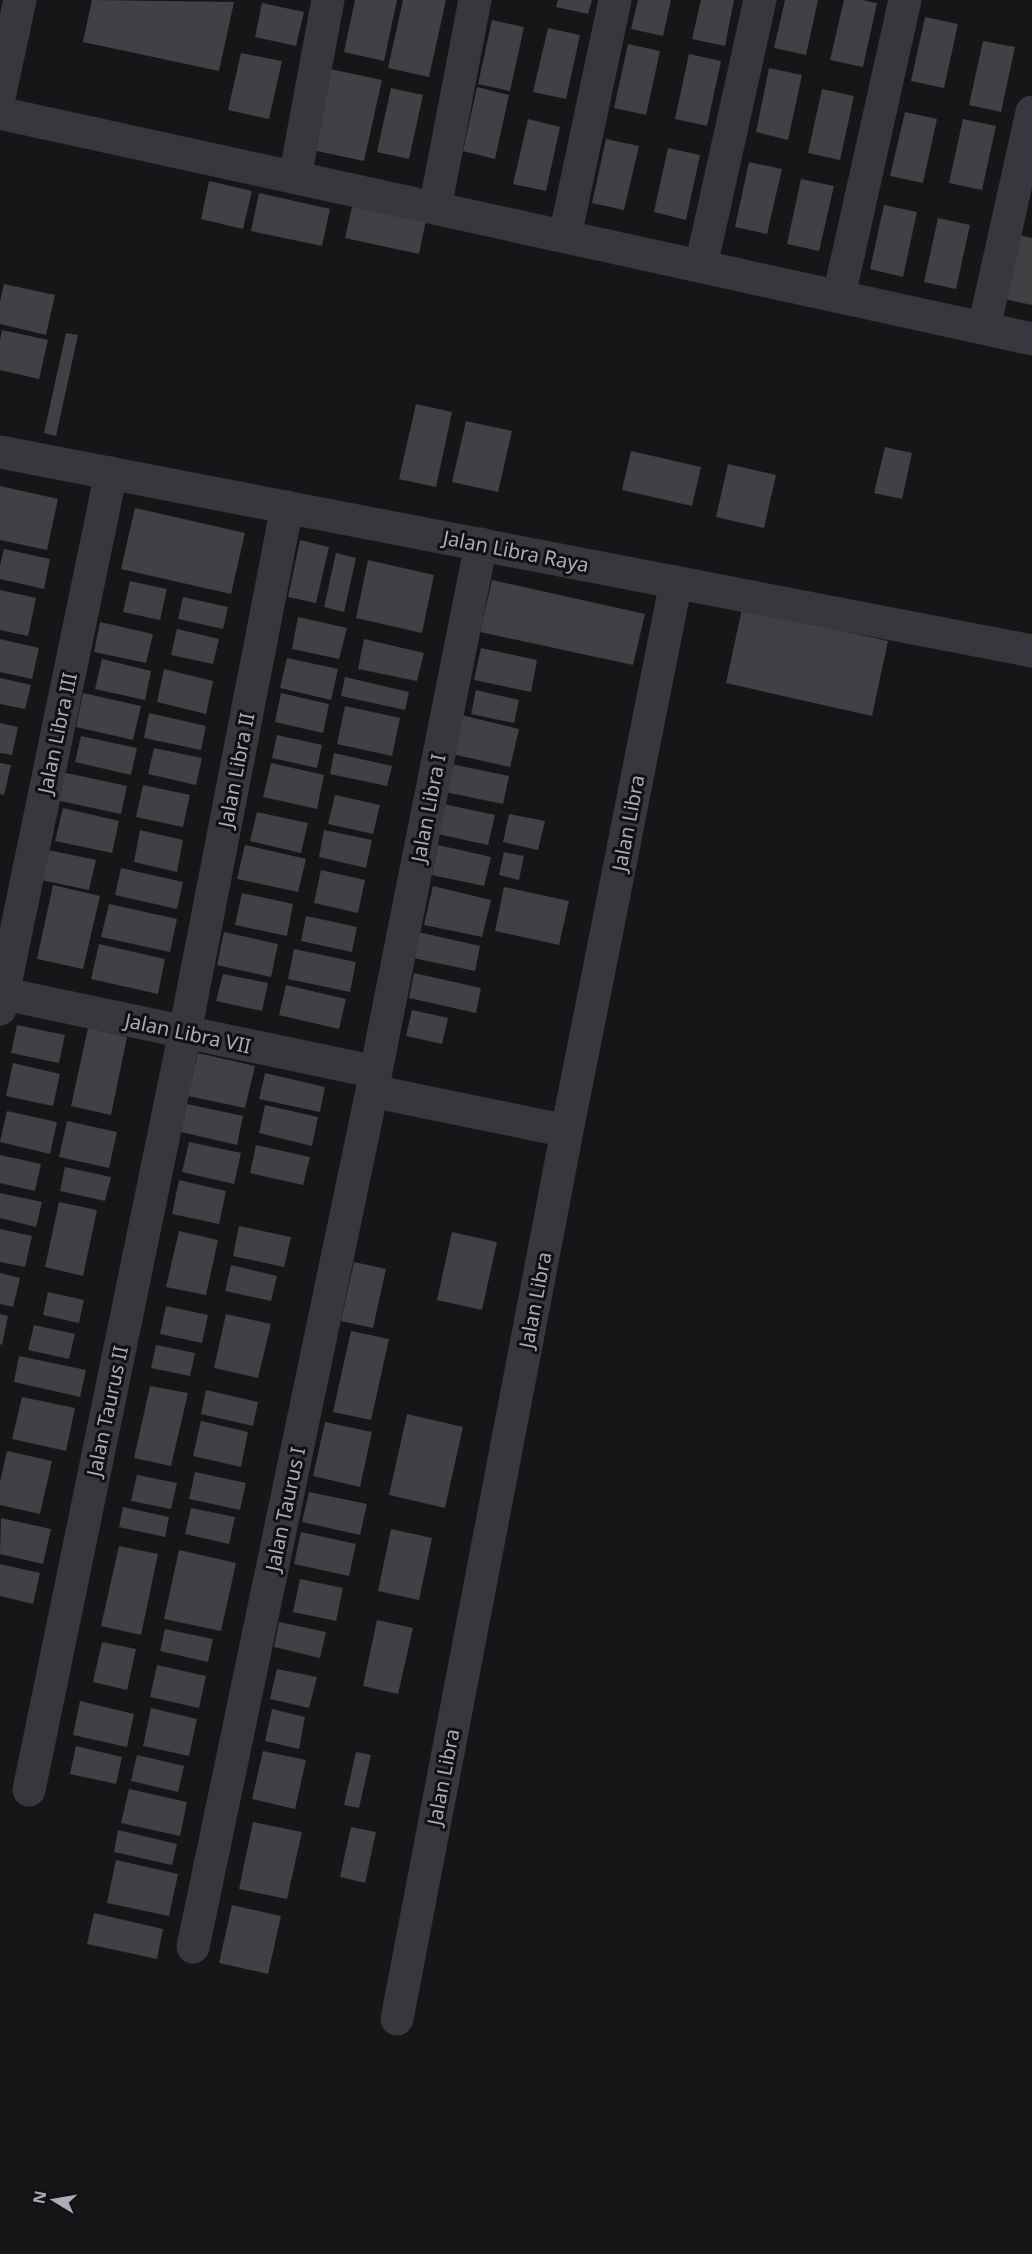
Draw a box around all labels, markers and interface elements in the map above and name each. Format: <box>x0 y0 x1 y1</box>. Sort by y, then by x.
street label: Jalan Libra Raya <box>439 523 591 578</box>
street label: Jalan Libra III <box>31 670 83 798</box>
street label: Jalan Libra II <box>211 710 260 832</box>
street label: Jalan Libra I <box>404 752 452 866</box>
street label: Jalan Libra <box>605 773 651 875</box>
street label: Jalan Libra VII <box>120 1006 254 1060</box>
street label: Jalan Libra <box>512 1250 558 1352</box>
street label: Jalan Taurus II <box>80 1343 134 1481</box>
street label: Jalan Taurus I <box>258 1445 311 1575</box>
street label: Jalan Libra <box>420 1727 466 1829</box>
north arrow <box>24 2170 84 2230</box>
text: N <box>27 2189 51 2206</box>

